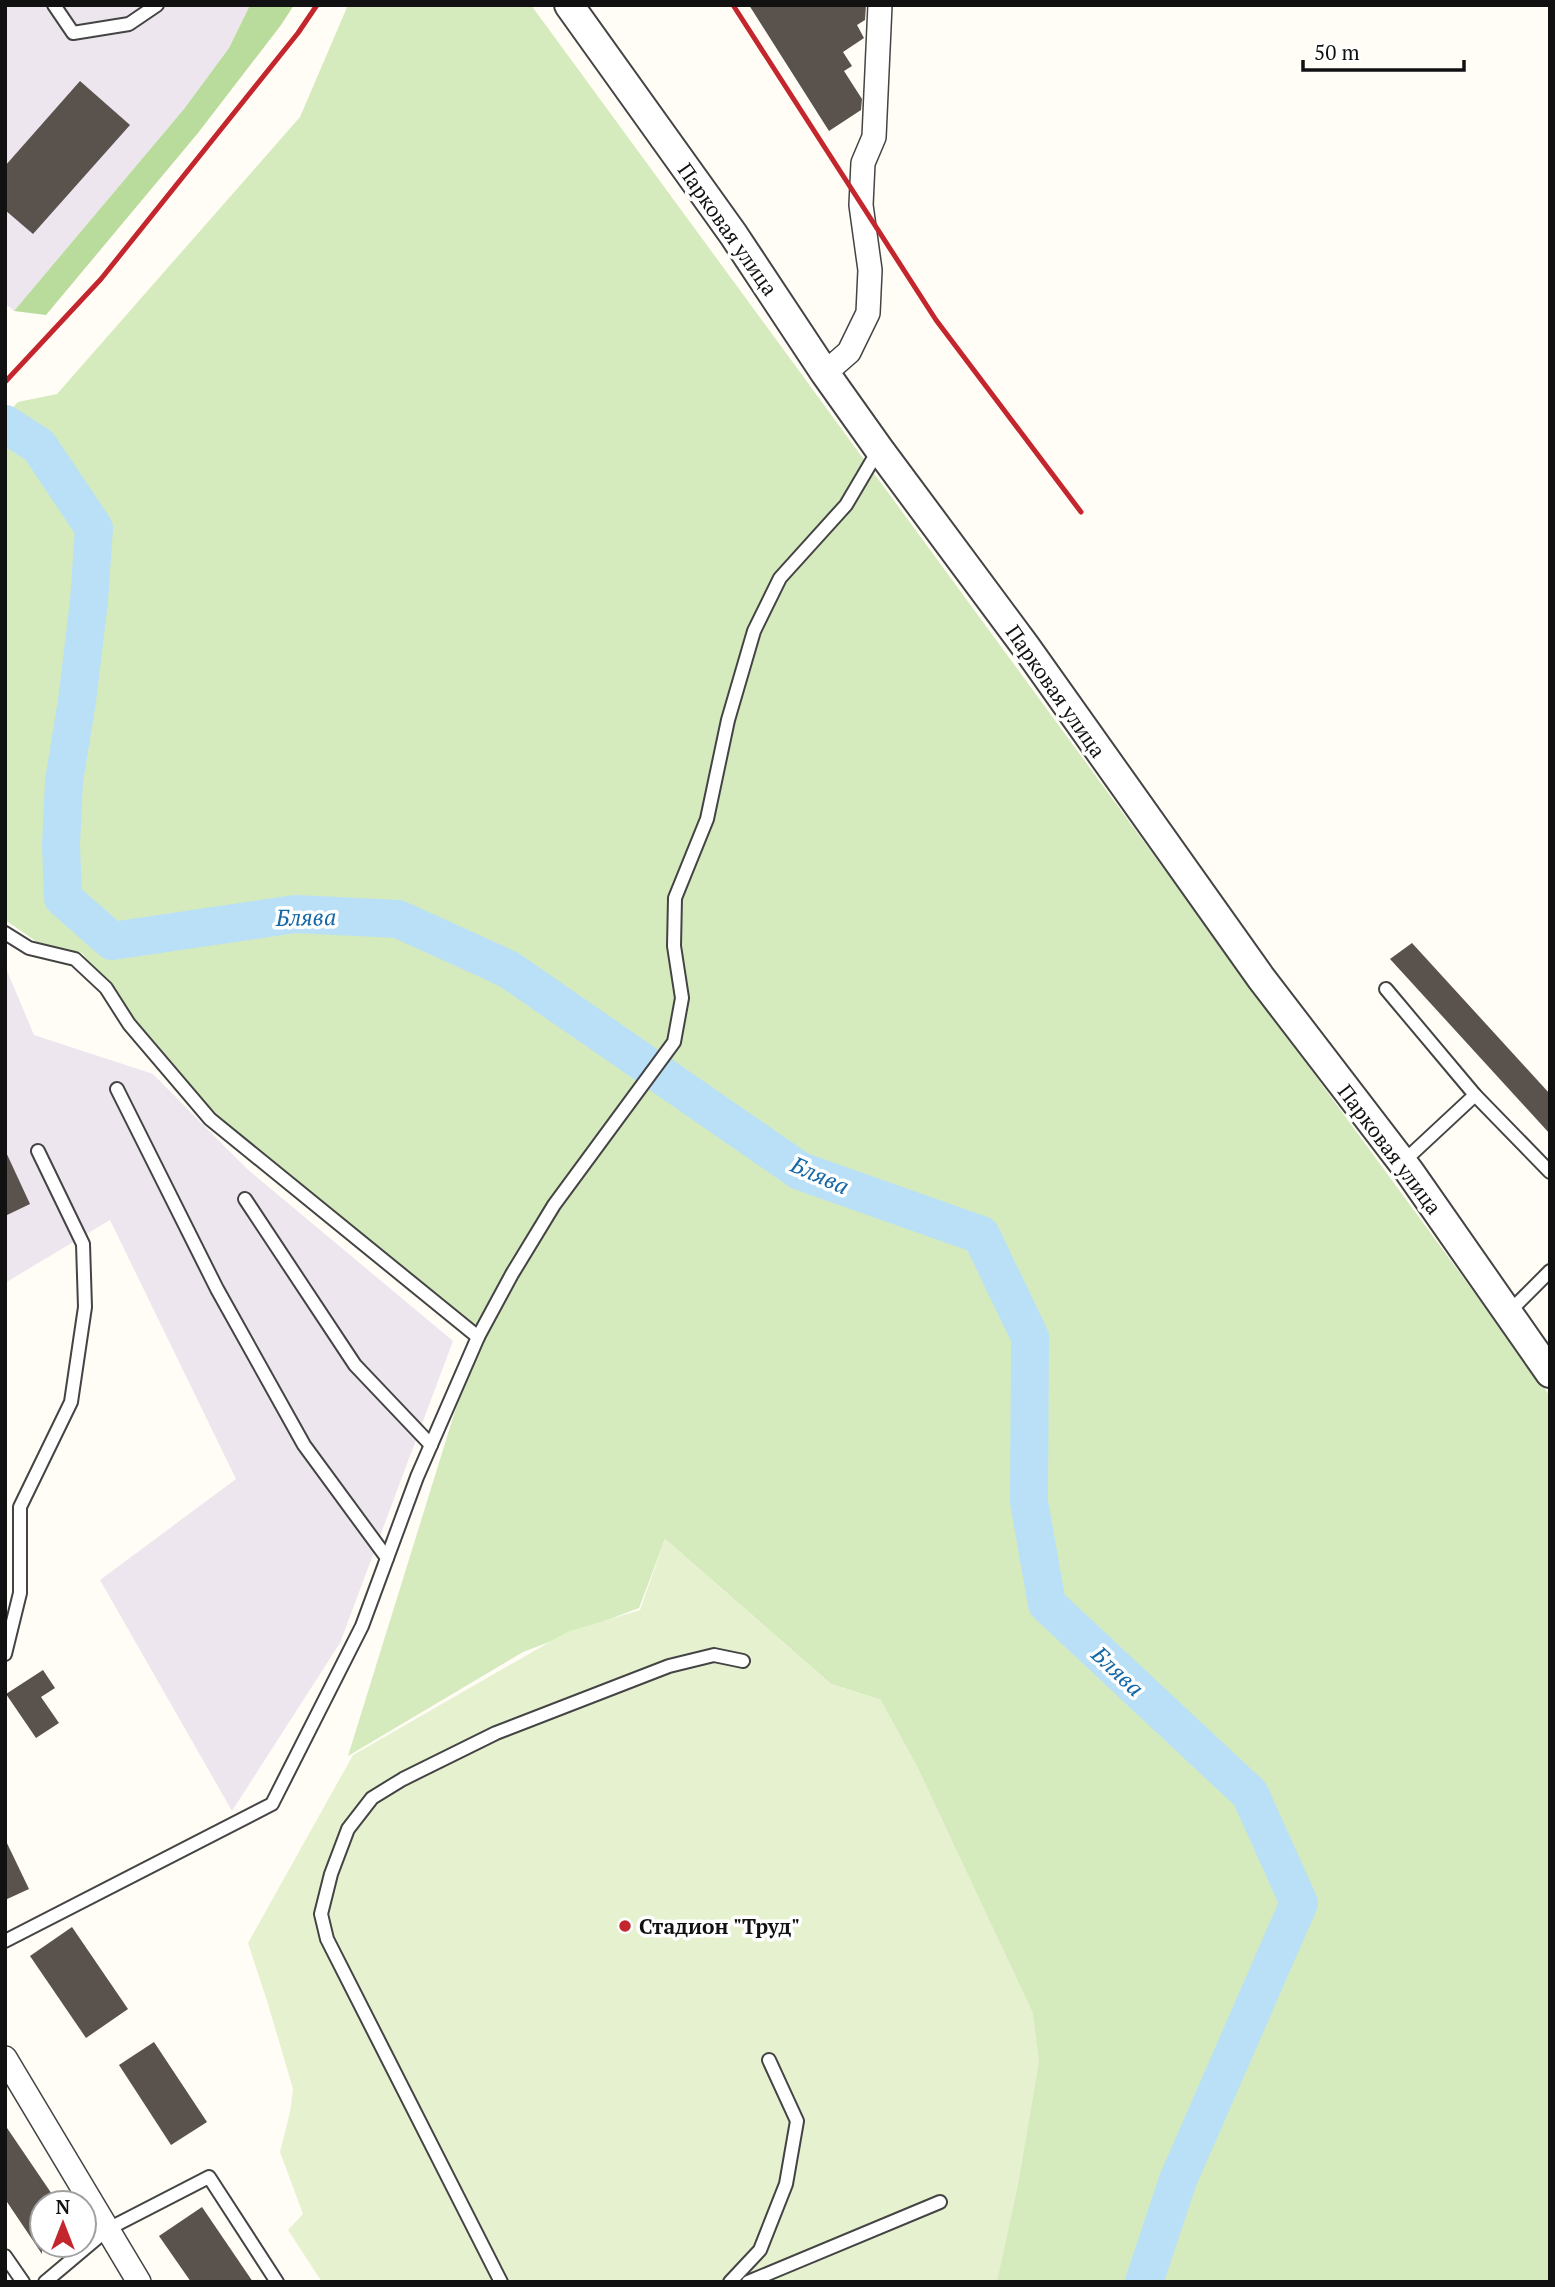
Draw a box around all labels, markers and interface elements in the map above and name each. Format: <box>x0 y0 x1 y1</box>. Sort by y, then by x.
scale bar <box>1303 28 1464 72</box>
text: 50 m <box>1314 38 1360 66</box>
street label: Парковая улица <box>672 157 784 301</box>
street label: Парковая улица <box>1000 619 1112 763</box>
water label: Блява <box>275 901 336 933</box>
street label: Парковая улица <box>1332 1078 1448 1220</box>
water label: Блява <box>785 1148 854 1201</box>
water label: Блява <box>1085 1638 1151 1703</box>
place label: Стадион "Труд" <box>639 1912 800 1940</box>
marker: Стадион "Труд" <box>617 1918 633 1934</box>
north arrow <box>28 2189 98 2259</box>
text: N <box>56 2194 71 2219</box>

